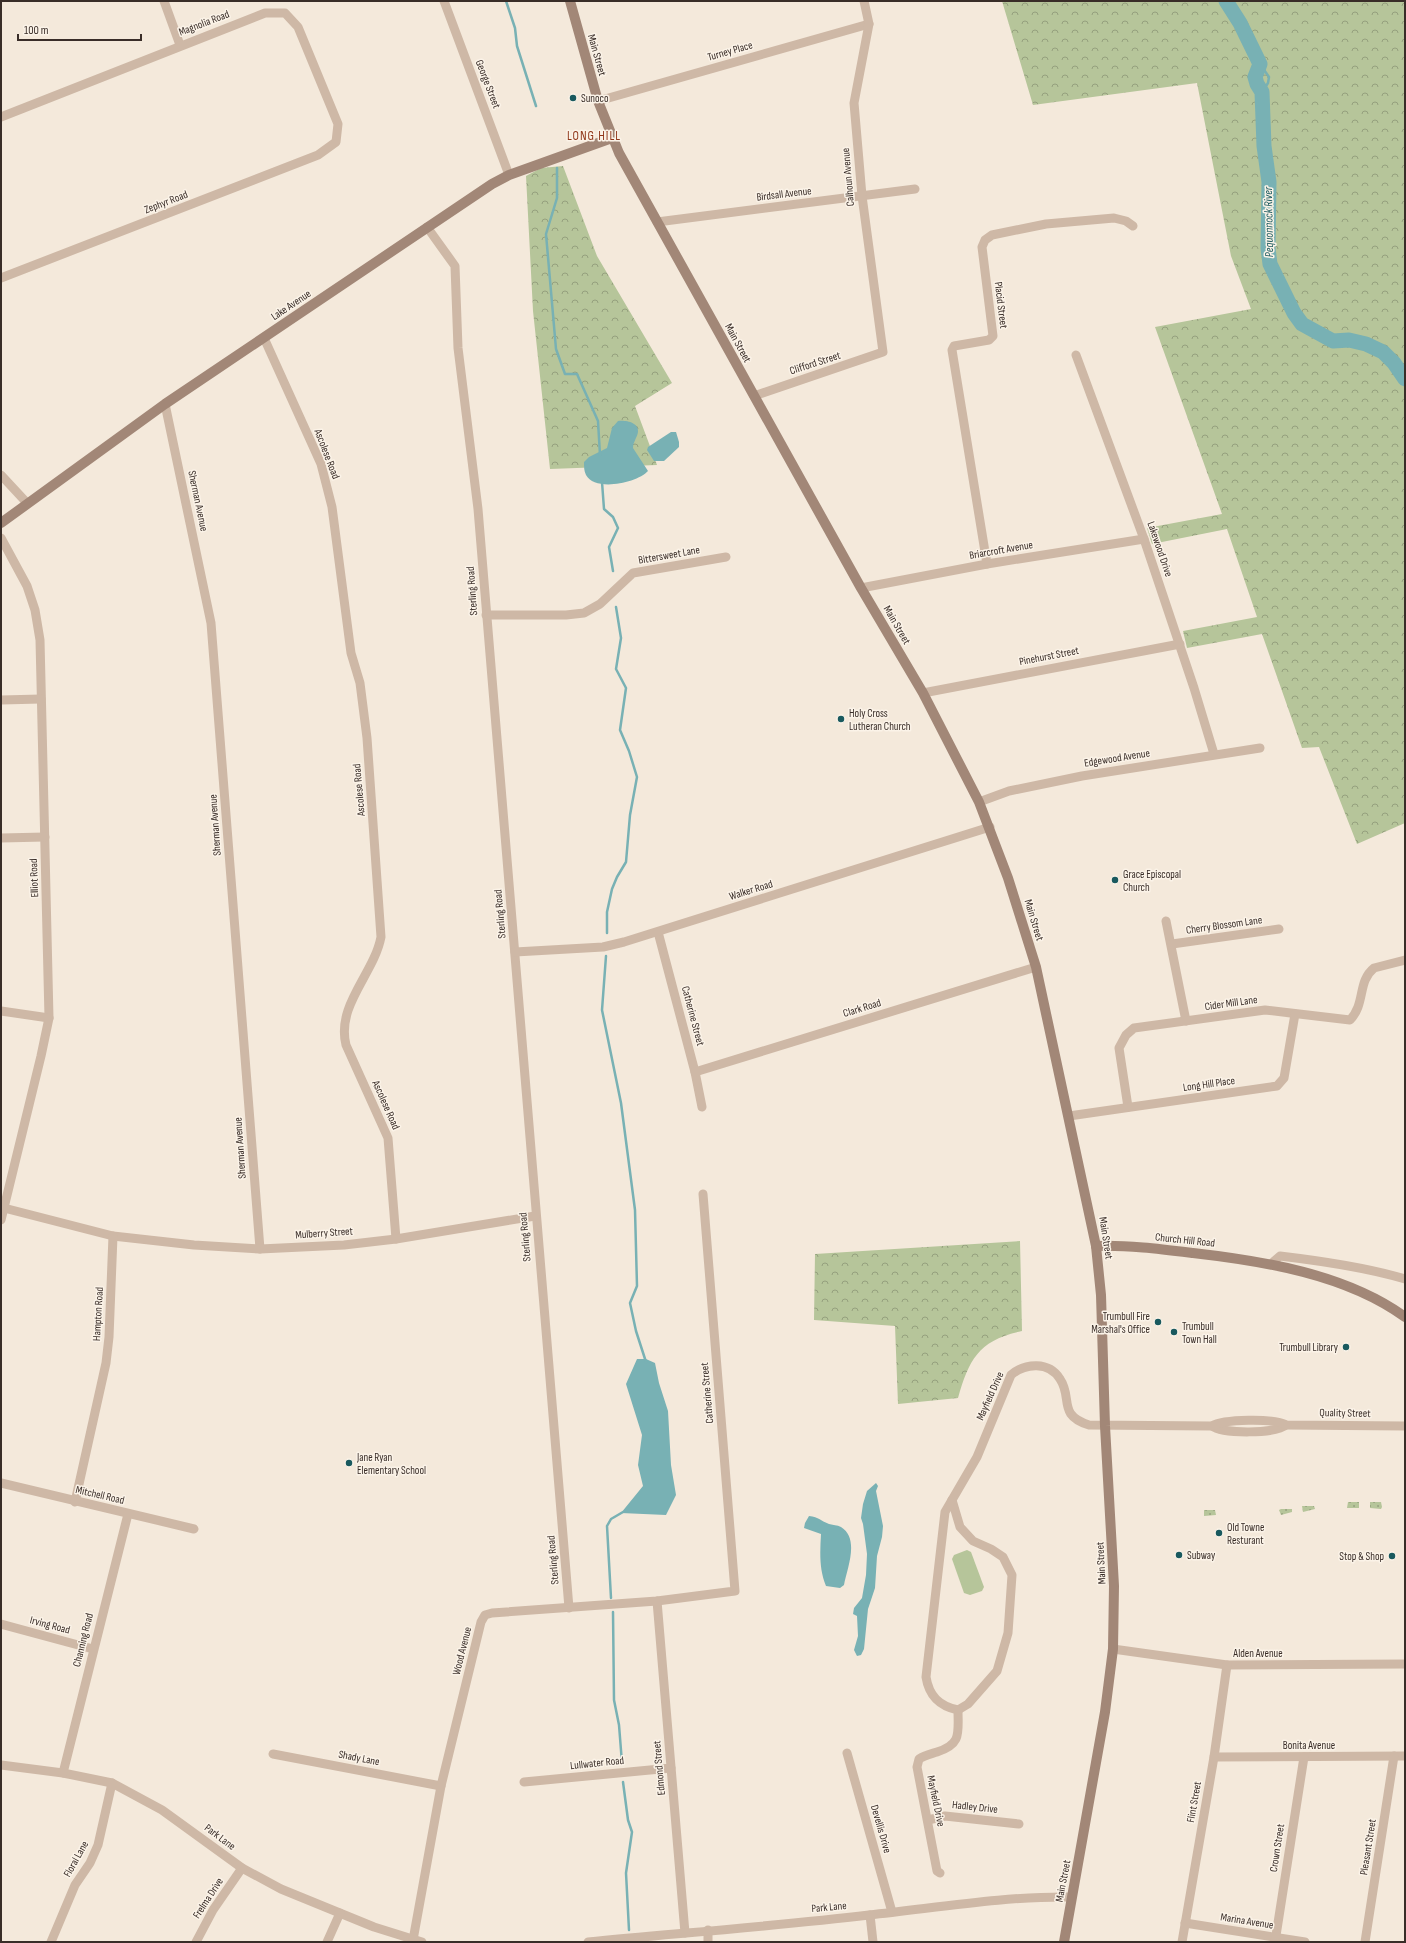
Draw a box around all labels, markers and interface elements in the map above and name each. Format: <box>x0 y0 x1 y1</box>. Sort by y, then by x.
street label: Magnolia Road <box>177 7 231 39</box>
scale bar <box>18 16 141 42</box>
text: 100 m <box>24 23 49 38</box>
street label: Main Street <box>585 33 609 78</box>
street label: Turney Place <box>706 38 754 64</box>
street label: George Street <box>473 58 503 111</box>
place label: Sunoco <box>581 92 609 105</box>
marker: Sunoco <box>568 93 578 103</box>
district label: LONG HILL <box>567 128 621 144</box>
street label: Calhoun Avenue <box>839 147 857 207</box>
street label: Birdsall Avenue <box>756 184 812 204</box>
water label: Pequonnock River <box>1261 186 1277 257</box>
street label: Zephyr Road <box>142 188 190 216</box>
street label: Placid Street <box>992 281 1010 330</box>
street label: Lake Avenue <box>269 287 313 323</box>
street label: Main Street <box>722 321 754 365</box>
street label: Clifford Street <box>788 348 843 377</box>
street label: Ascolese Road <box>311 426 343 481</box>
street label: Sherman Avenue <box>185 469 211 533</box>
street label: Lakewood Drive <box>1144 520 1176 578</box>
street label: Briarcroft Avenue <box>968 538 1034 562</box>
street label: Bittersweet Lane <box>637 543 701 567</box>
street label: Sterling Road <box>464 566 480 616</box>
street label: Main Street <box>881 603 914 647</box>
street label: Pinehurst Street <box>1018 644 1081 668</box>
place label: Holy Cross Lutheran Church <box>849 707 911 733</box>
marker: Holy Cross Lutheran Church <box>836 714 846 724</box>
street label: Edgewood Avenue <box>1083 746 1151 770</box>
street label: Ascolese Road <box>350 763 368 818</box>
street label: Sherman Avenue <box>206 794 224 856</box>
street label: Elliot Road <box>27 858 41 898</box>
place label: Grace Episcopal Church <box>1123 868 1181 894</box>
marker: Grace Episcopal Church <box>1110 875 1120 885</box>
street label: Walker Road <box>728 877 775 903</box>
street label: Sterling Road <box>491 889 509 939</box>
street label: Main Street <box>1022 898 1047 943</box>
street label: Cherry Blossom Lane <box>1185 913 1263 937</box>
street label: Catherine Street <box>679 985 707 1048</box>
street label: Cider Mill Lane <box>1204 993 1258 1013</box>
street label: Clark Road <box>841 996 883 1020</box>
street label: Long Hill Place <box>1182 1074 1236 1094</box>
street label: Ascolese Road <box>369 1077 403 1132</box>
street label: Sherman Avenue <box>231 1117 249 1179</box>
street label: Sterling Road <box>516 1212 534 1262</box>
street label: Main Street <box>1096 1216 1116 1261</box>
street label: Mulberry Street <box>295 1224 354 1241</box>
street label: Church Hill Road <box>1154 1230 1216 1250</box>
street label: Hampton Road <box>90 1286 106 1341</box>
place label: Trumbull Fire Marshal's Office <box>1091 1310 1150 1336</box>
marker: Trumbull Fire Marshal's Office <box>1153 1317 1163 1327</box>
place label: Trumbull Town Hall <box>1182 1320 1217 1346</box>
marker: Trumbull Town Hall <box>1169 1327 1179 1337</box>
place label: Trumbull Library <box>1279 1341 1339 1354</box>
marker: Trumbull Library <box>1341 1342 1351 1352</box>
street label: Catherine Street <box>698 1361 716 1424</box>
street label: Mayfield Drive <box>974 1370 1006 1422</box>
street label: Quality Street <box>1319 1406 1371 1420</box>
place label: Jane Ryan Elementary School <box>356 1451 426 1477</box>
marker: Jane Ryan Elementary School <box>344 1458 354 1468</box>
street label: Mitchell Road <box>74 1483 126 1507</box>
place label: Old Towne Resturant <box>1227 1521 1264 1547</box>
marker: Old Towne Resturant <box>1214 1528 1224 1538</box>
street label: Sterling Road <box>544 1535 562 1585</box>
street label: Main Street <box>1093 1541 1109 1585</box>
place label: Subway <box>1187 1549 1216 1562</box>
marker: Subway <box>1174 1550 1184 1560</box>
place label: Stop & Shop <box>1339 1550 1384 1563</box>
marker: Stop & Shop <box>1387 1551 1397 1561</box>
street label: Channing Road <box>70 1611 96 1668</box>
street label: Irving Road <box>29 1613 72 1637</box>
street label: Wood Avenue <box>450 1625 474 1677</box>
street label: Alden Avenue <box>1232 1647 1283 1660</box>
street label: Edmond Street <box>650 1739 668 1796</box>
street label: Bonita Avenue <box>1283 1739 1335 1752</box>
street label: Shady Lane <box>337 1748 381 1768</box>
street label: Lullwater Road <box>569 1754 625 1772</box>
street label: Mayfield Drive <box>924 1774 948 1828</box>
street label: Flint Street <box>1184 1780 1204 1824</box>
street label: Hadley Drive <box>951 1798 999 1816</box>
street label: Devellis Drive <box>868 1803 894 1855</box>
street label: Pleasant Street <box>1357 1817 1379 1876</box>
street label: Park Lane <box>202 1821 238 1853</box>
street label: Crown Street <box>1267 1822 1287 1873</box>
street label: Floral Lane <box>61 1839 91 1879</box>
street label: Main Street <box>1053 1858 1074 1903</box>
street label: Frelma Drive <box>190 1875 226 1921</box>
street label: Park Lane <box>811 1899 847 1915</box>
street label: Marina Avenue <box>1220 1910 1274 1932</box>

